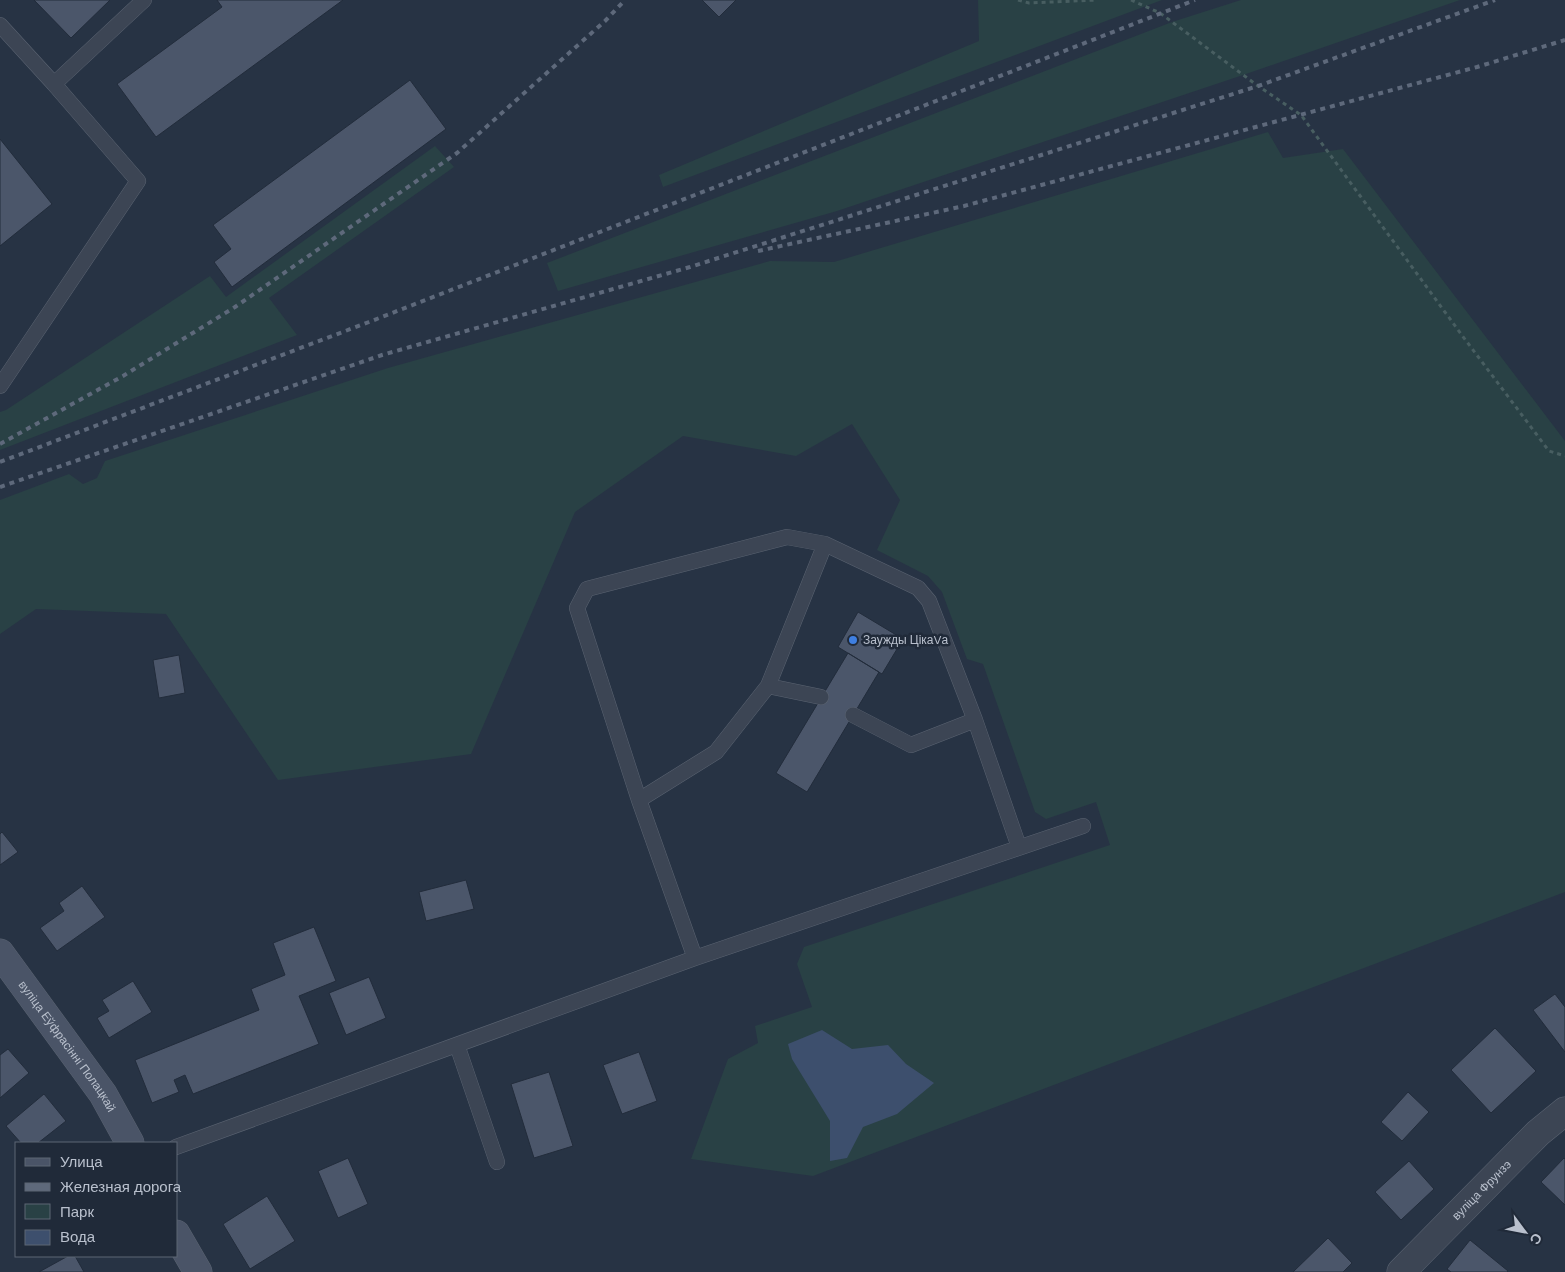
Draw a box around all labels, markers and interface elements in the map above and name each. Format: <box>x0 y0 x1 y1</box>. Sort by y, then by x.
place label: Заужды ЦікаVа <box>863 632 949 648</box>
marker: Заужды ЦікаVа <box>847 634 859 646</box>
street label: вуліца Еўфрасінні Полацкай <box>15 977 119 1115</box>
legend <box>15 1142 178 1257</box>
text: Улица <box>60 1152 103 1172</box>
street label: вуліца Фрунзэ <box>1449 1157 1515 1224</box>
text: Железная дорога <box>60 1177 182 1197</box>
text: Парк <box>60 1202 94 1222</box>
north arrow <box>1500 1207 1550 1257</box>
text: Вода <box>60 1227 96 1247</box>
text: С <box>1526 1230 1546 1248</box>

